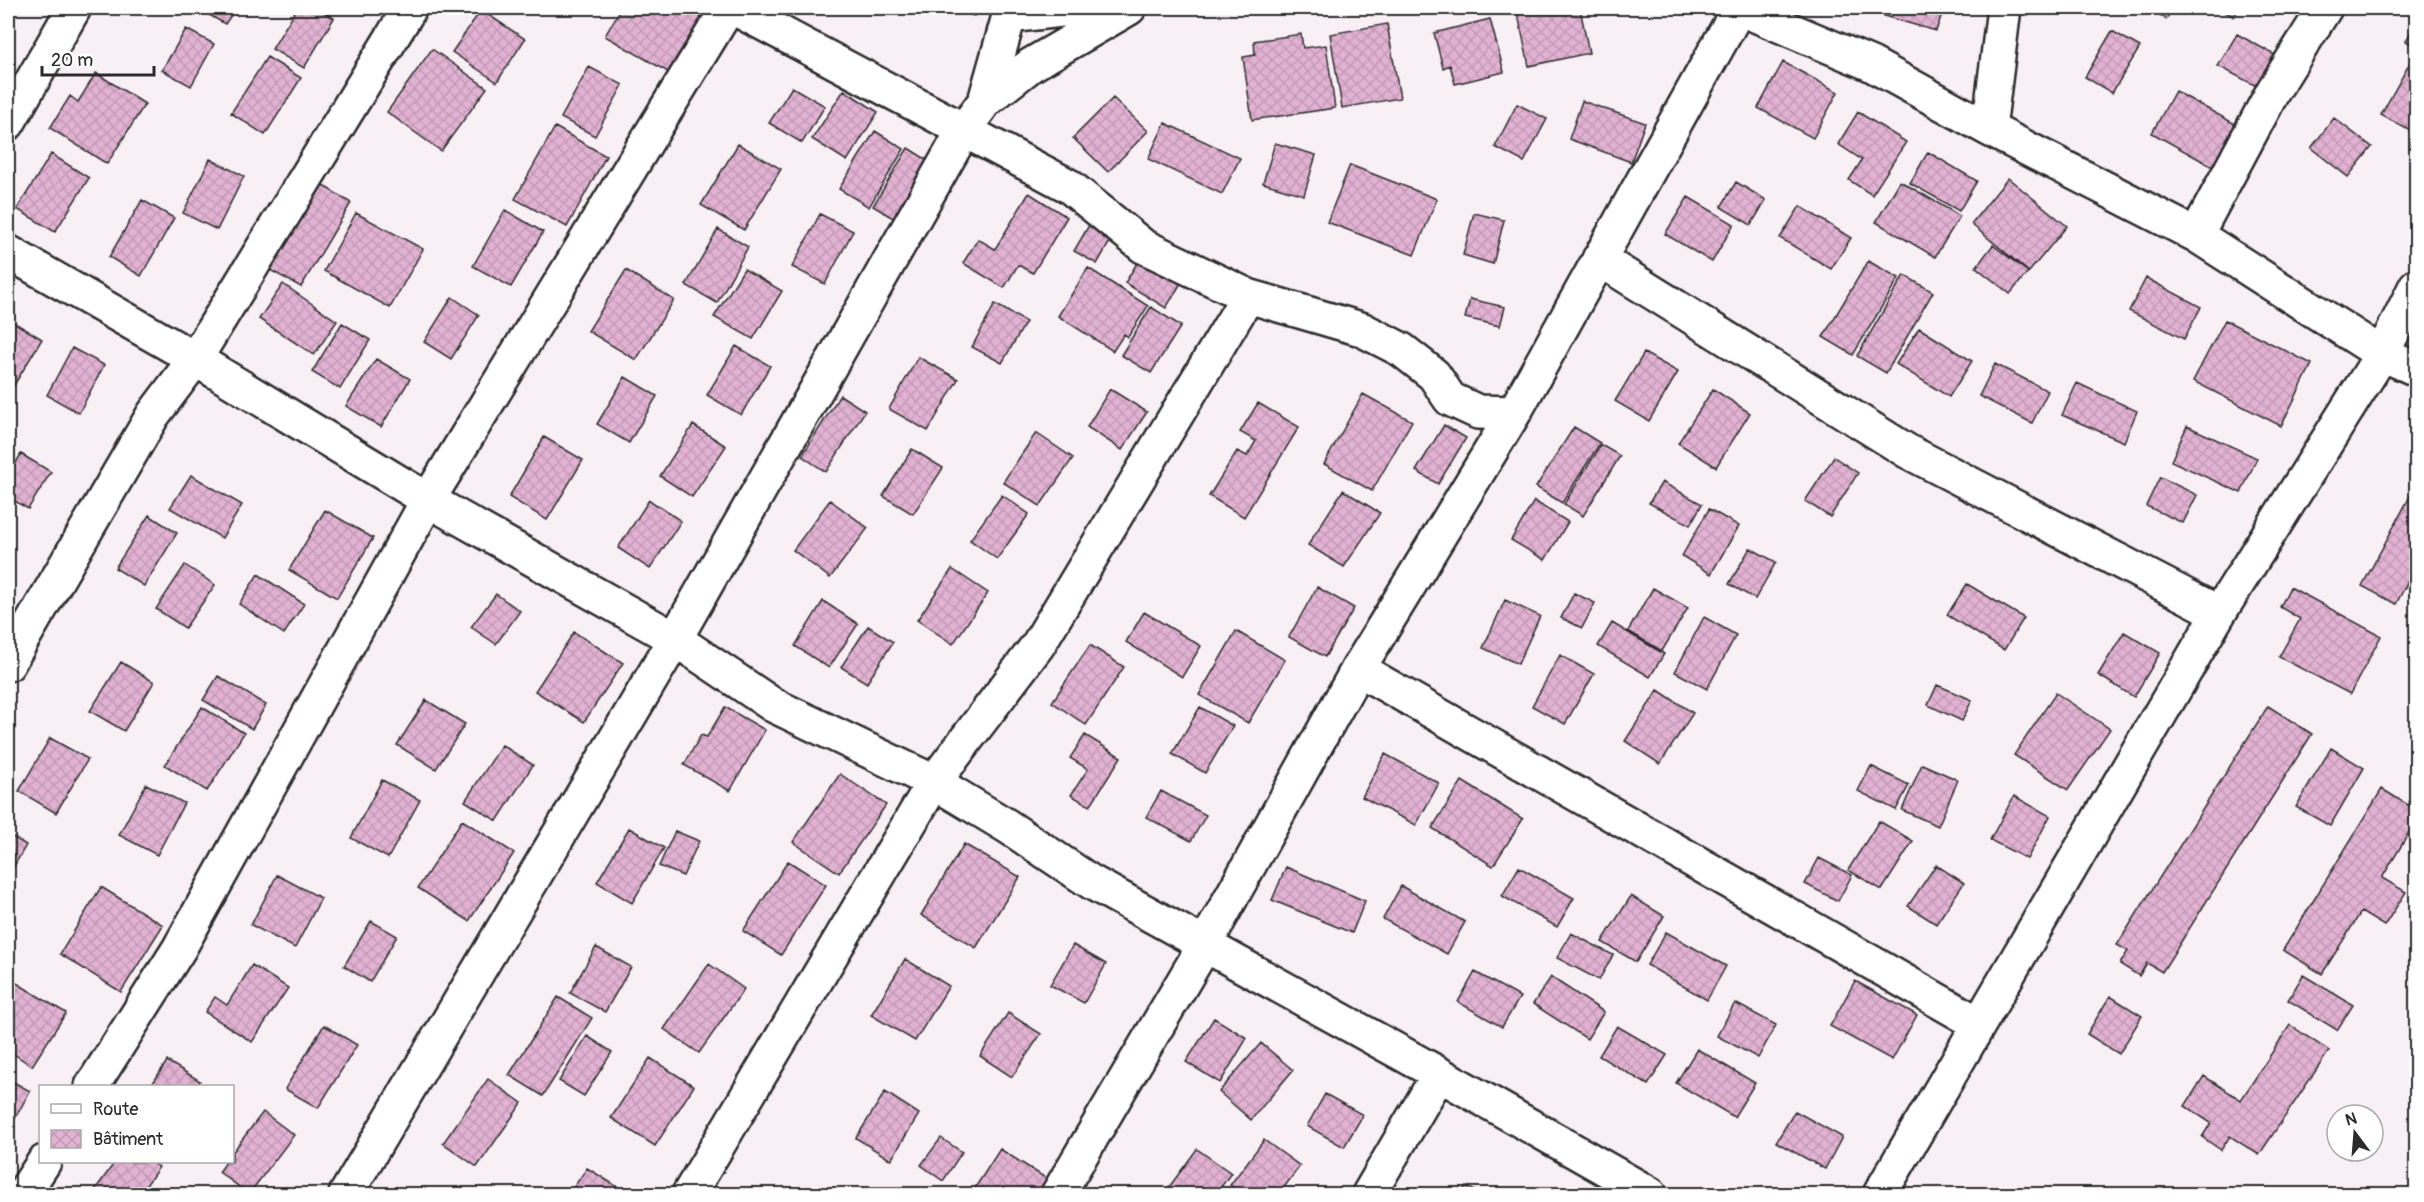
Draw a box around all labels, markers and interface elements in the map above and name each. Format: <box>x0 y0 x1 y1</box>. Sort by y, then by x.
scale bar <box>42 39 154 77</box>
text: 20 m <box>51 49 93 72</box>
legend <box>39 1085 234 1163</box>
text: Route <box>93 1098 138 1121</box>
north arrow <box>2325 1103 2385 1163</box>
text: N <box>2343 1108 2359 1131</box>
text: Bâtiment <box>93 1128 164 1151</box>

